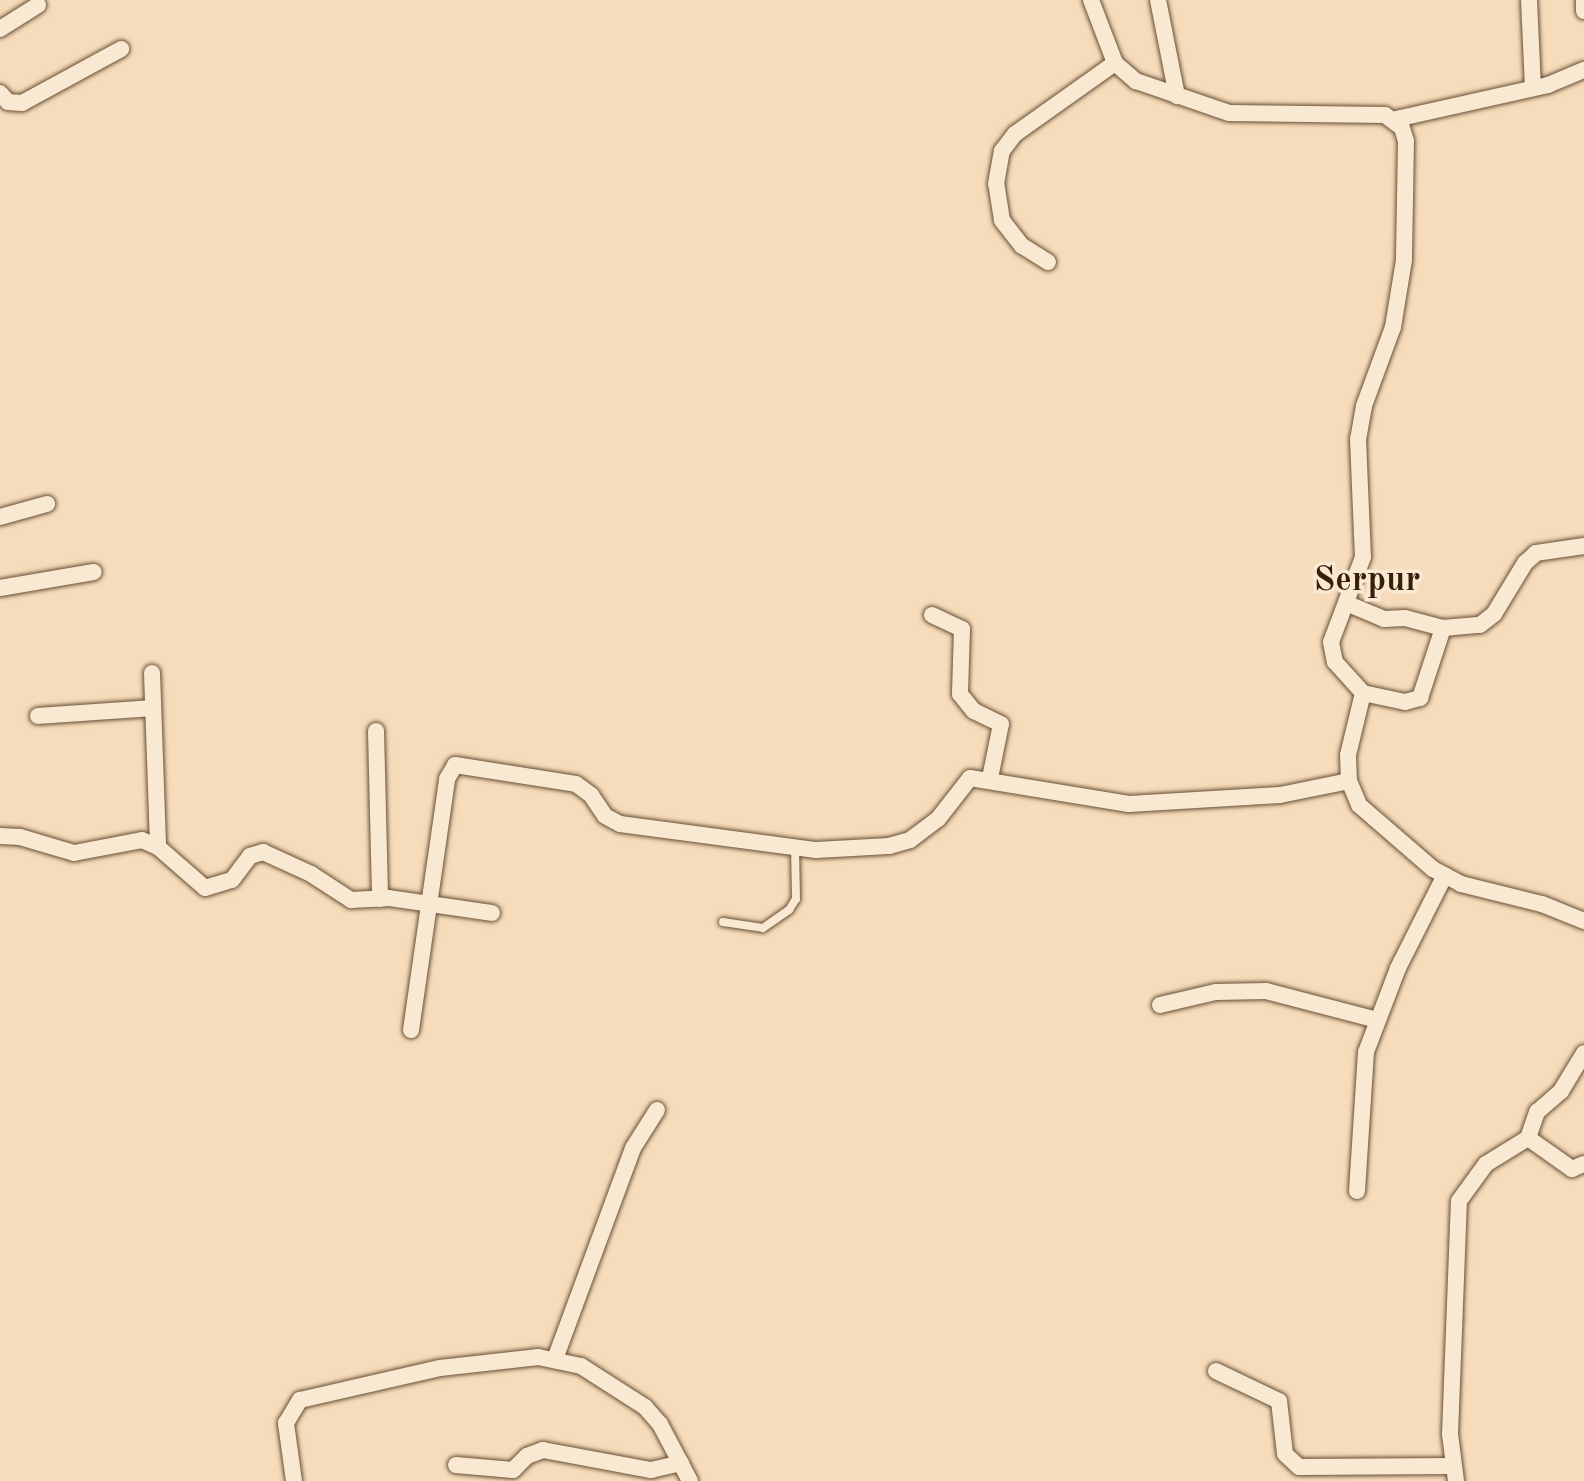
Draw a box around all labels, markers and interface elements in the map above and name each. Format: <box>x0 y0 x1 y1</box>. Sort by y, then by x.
district label: Serpur <box>1314 560 1420 602</box>

